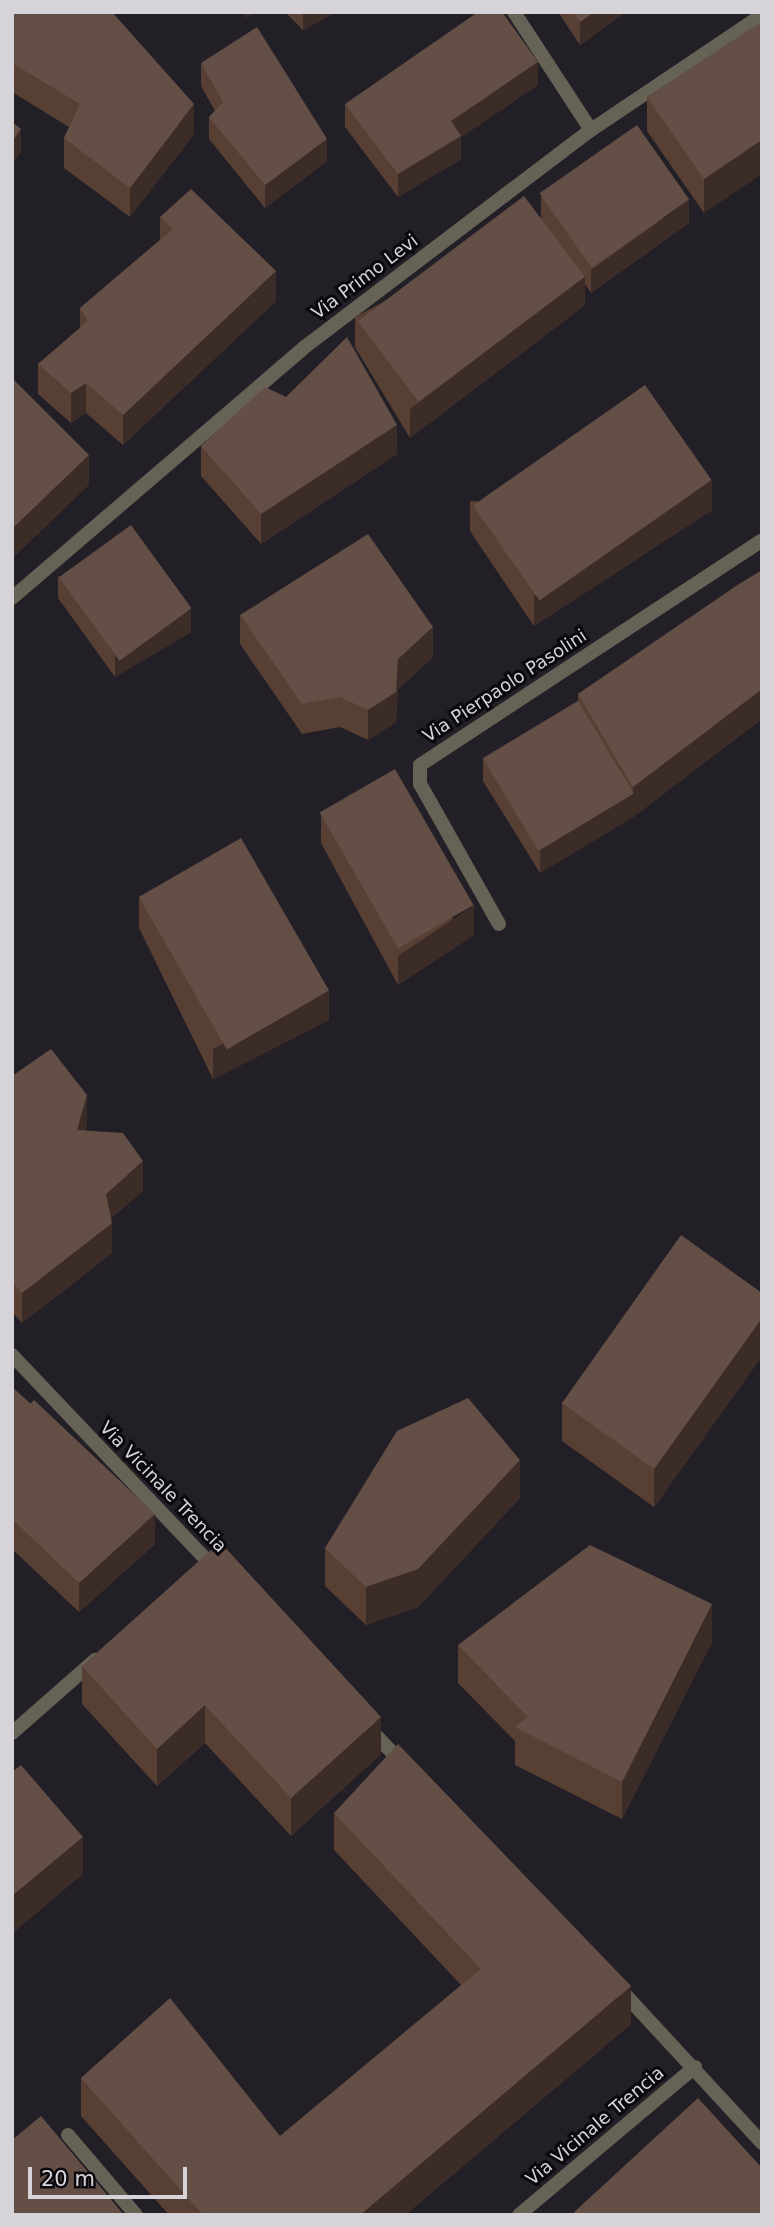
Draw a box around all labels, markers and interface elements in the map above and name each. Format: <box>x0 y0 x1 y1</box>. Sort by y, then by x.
street label: Via Primo Levi <box>308 230 422 324</box>
street label: Via Pierpaolo Pasolini <box>419 625 591 747</box>
street label: Via Vicinale Trencia <box>95 1417 231 1557</box>
street label: Via Vicinale Trencia <box>522 2062 668 2190</box>
scale bar <box>32 2154 191 2198</box>
text: 20 m <box>41 2167 95 2191</box>

